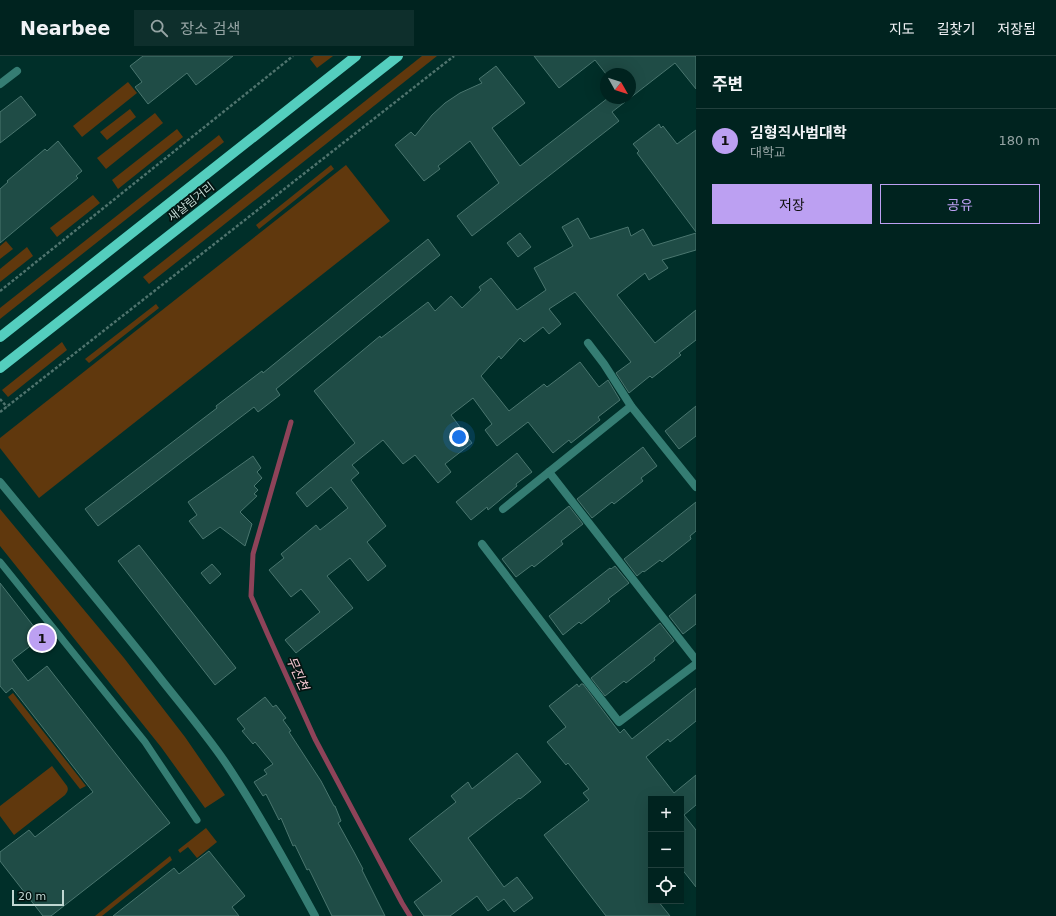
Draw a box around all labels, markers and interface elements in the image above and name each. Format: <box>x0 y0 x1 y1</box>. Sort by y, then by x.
search box <box>134 10 414 46</box>
text: Nearbee <box>20 17 110 39</box>
icon: search <box>148 17 170 39</box>
text: 장소 검색 <box>180 20 240 38</box>
text: 지도 <box>889 21 915 37</box>
text: 길찾기 <box>937 21 975 37</box>
text: 저장됨 <box>997 21 1036 37</box>
north arrow <box>600 68 636 104</box>
text: 주변 <box>712 74 743 94</box>
text: 김형직사범대학 <box>750 124 847 142</box>
text: 1 <box>720 133 730 148</box>
text: 180 m <box>998 133 1040 148</box>
text: 대학교 <box>750 145 786 160</box>
street label: 새살림거리 <box>165 179 217 225</box>
button: 저장 <box>712 184 872 224</box>
button: 공유 <box>880 184 1040 224</box>
your location <box>449 427 469 447</box>
pin: 1 <box>29 623 55 653</box>
water label: 무진천 <box>283 654 312 694</box>
map controls <box>648 796 684 904</box>
button: + <box>648 796 684 832</box>
button: − <box>648 832 684 868</box>
button: locate <box>648 868 684 904</box>
scale bar <box>12 888 64 907</box>
text: 20 m <box>18 890 46 903</box>

